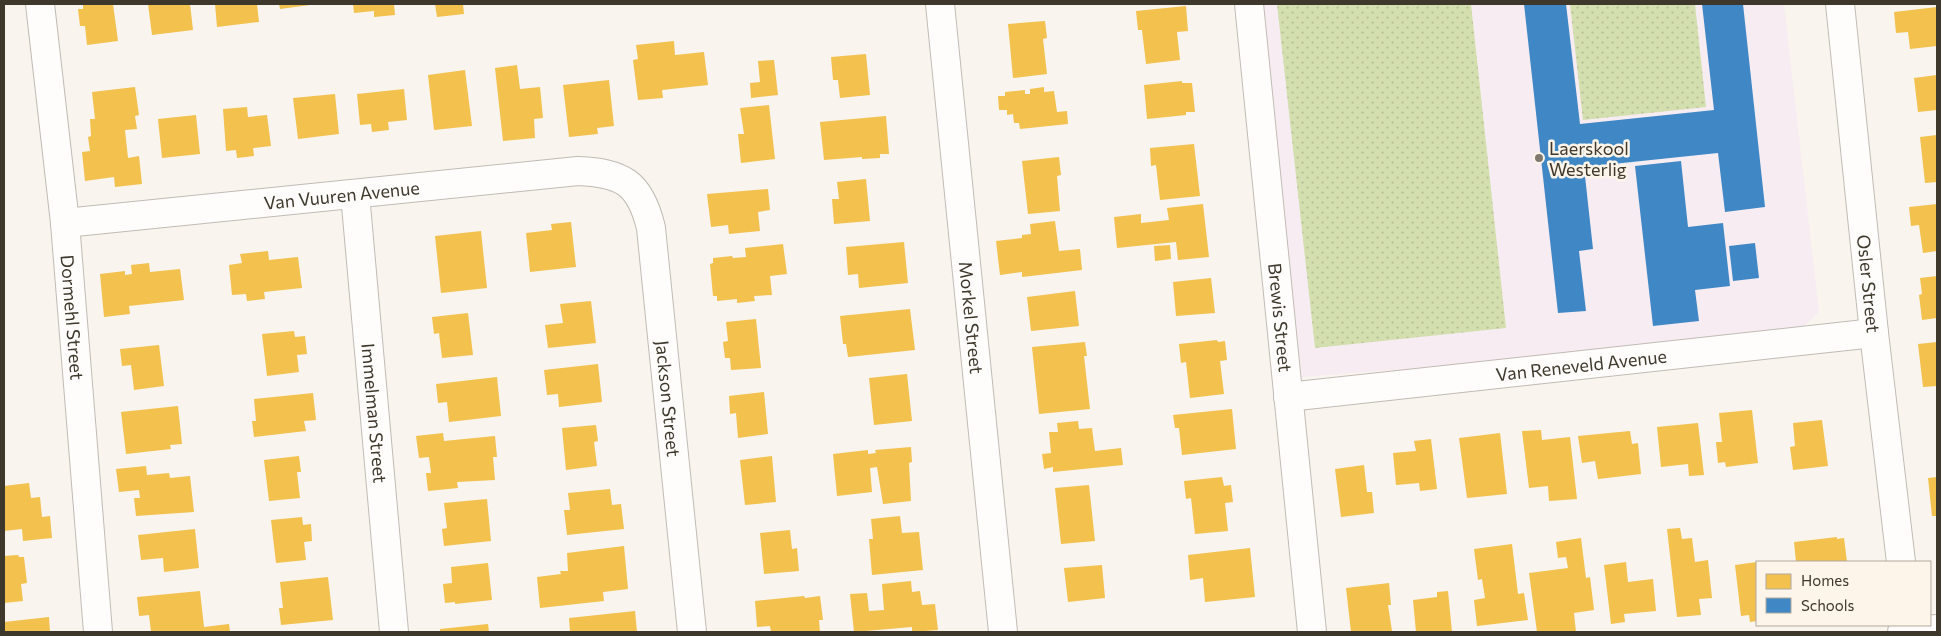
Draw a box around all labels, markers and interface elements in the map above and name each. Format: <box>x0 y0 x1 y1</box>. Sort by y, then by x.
place label: Laerskool Westerlig <box>1549 137 1629 180</box>
marker: Laerskool Westerlig <box>1533 152 1545 164</box>
street label: Van Vuuren Avenue <box>263 176 421 214</box>
street label: Osler Street <box>1853 233 1885 334</box>
street label: Dormehl Street <box>57 254 89 381</box>
street label: Morkel Street <box>955 260 988 375</box>
street label: Brewis Street <box>1264 262 1297 373</box>
street label: Jackson Street <box>651 339 685 458</box>
street label: Immelman Street <box>357 342 392 484</box>
street label: Van Reneveld Avenue <box>1495 345 1668 385</box>
legend <box>1756 561 1931 626</box>
text: Homes <box>1801 571 1849 589</box>
text: Schools <box>1801 596 1855 614</box>

